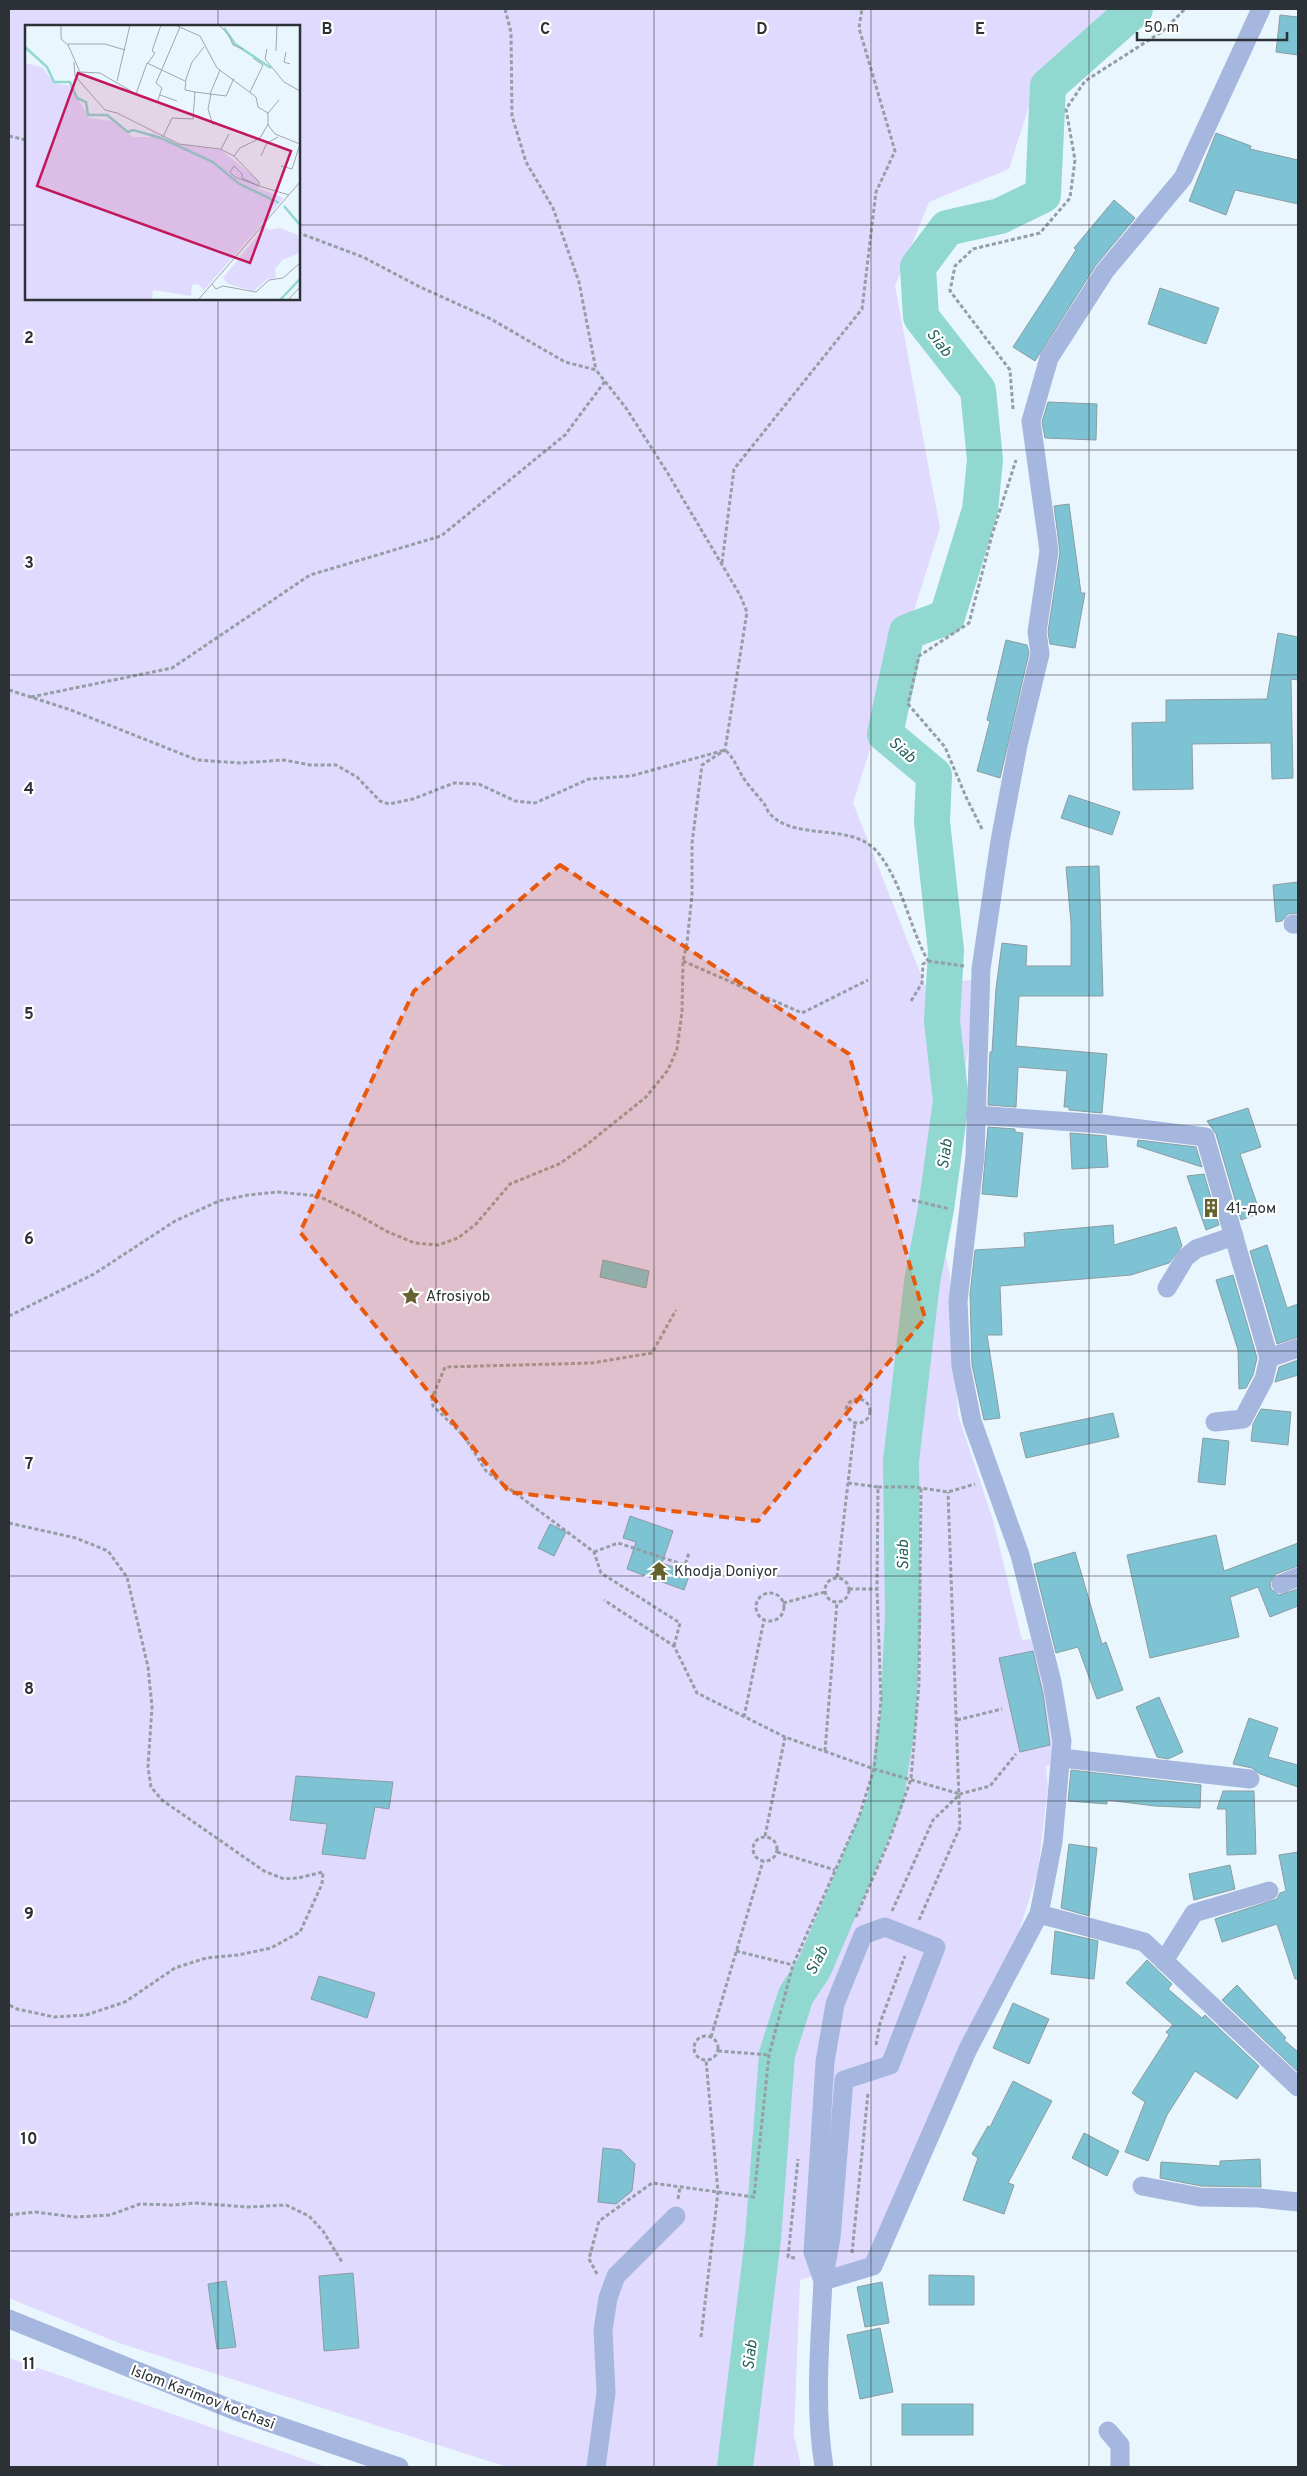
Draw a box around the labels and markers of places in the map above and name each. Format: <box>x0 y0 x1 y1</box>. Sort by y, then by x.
building icon: 41-дом <box>1200 1197 1222 1219</box>
place label: 41-дом <box>1226 1200 1276 1219</box>
place icon: Afrosiyob <box>400 1285 422 1307</box>
place label: Afrosiyob <box>426 1288 490 1307</box>
temple icon: Khodja Doniyor <box>648 1560 670 1582</box>
place label: Khodja Doniyor <box>674 1563 778 1582</box>

